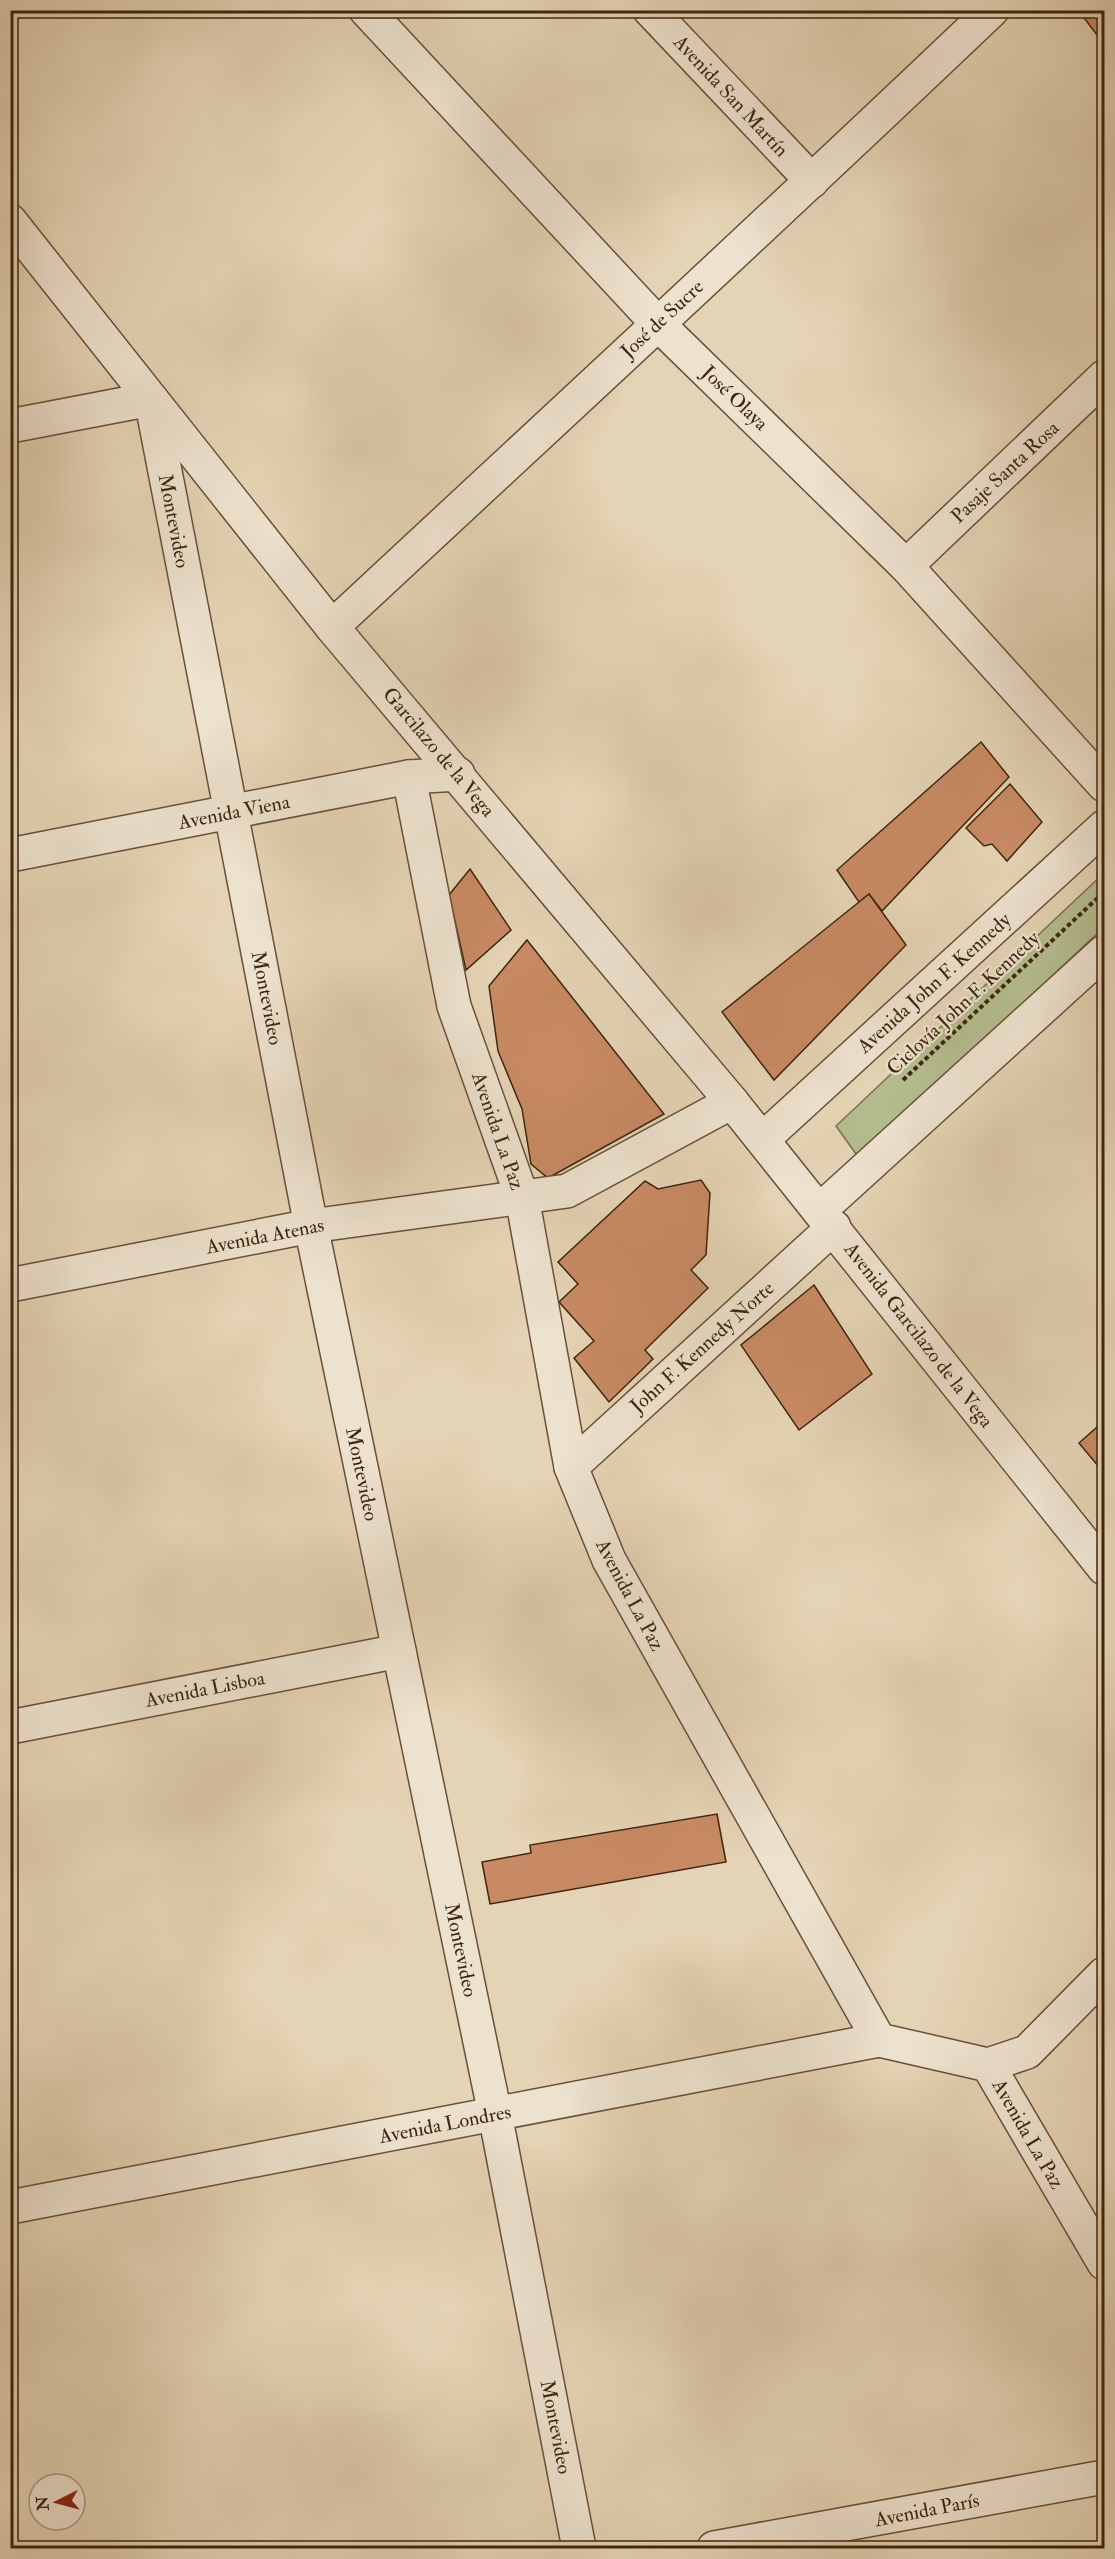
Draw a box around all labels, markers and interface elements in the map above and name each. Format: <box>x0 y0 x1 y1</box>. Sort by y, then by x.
street label: Avenida San Martín <box>667 29 794 162</box>
street label: José de Sucre <box>615 274 709 364</box>
street label: José Olaya <box>696 359 774 436</box>
street label: Pasaje Santa Rosa <box>946 415 1065 529</box>
street label: Montevideo <box>153 472 195 570</box>
street label: Garcilazo de la Vega <box>378 682 501 823</box>
street label: Avenida Viena <box>175 789 293 835</box>
street label: Avenida John F. Kennedy <box>851 907 1017 1059</box>
street label: Ciclovía John F. Kennedy <box>881 925 1046 1080</box>
street label: Montevideo <box>246 949 288 1047</box>
street label: Avenida La Paz <box>466 1068 530 1193</box>
street label: Avenida Atenas <box>203 1212 326 1260</box>
street label: Avenida Garcilazo de la Vega <box>838 1237 1000 1433</box>
street label: John F. Kennedy Norte <box>624 1276 779 1419</box>
street label: Montevideo <box>340 1425 384 1523</box>
street label: Avenida La Paz <box>590 1534 670 1655</box>
street label: Avenida Lisboa <box>142 1665 268 1713</box>
street label: Montevideo <box>439 1901 483 1999</box>
street label: Avenida La Paz <box>986 2074 1070 2194</box>
street label: Avenida Londres <box>376 2099 513 2149</box>
street label: Montevideo <box>535 2378 577 2476</box>
north arrow <box>27 2472 87 2532</box>
street label: Avenida París <box>872 2488 982 2533</box>
text: N <box>32 2495 54 2513</box>

